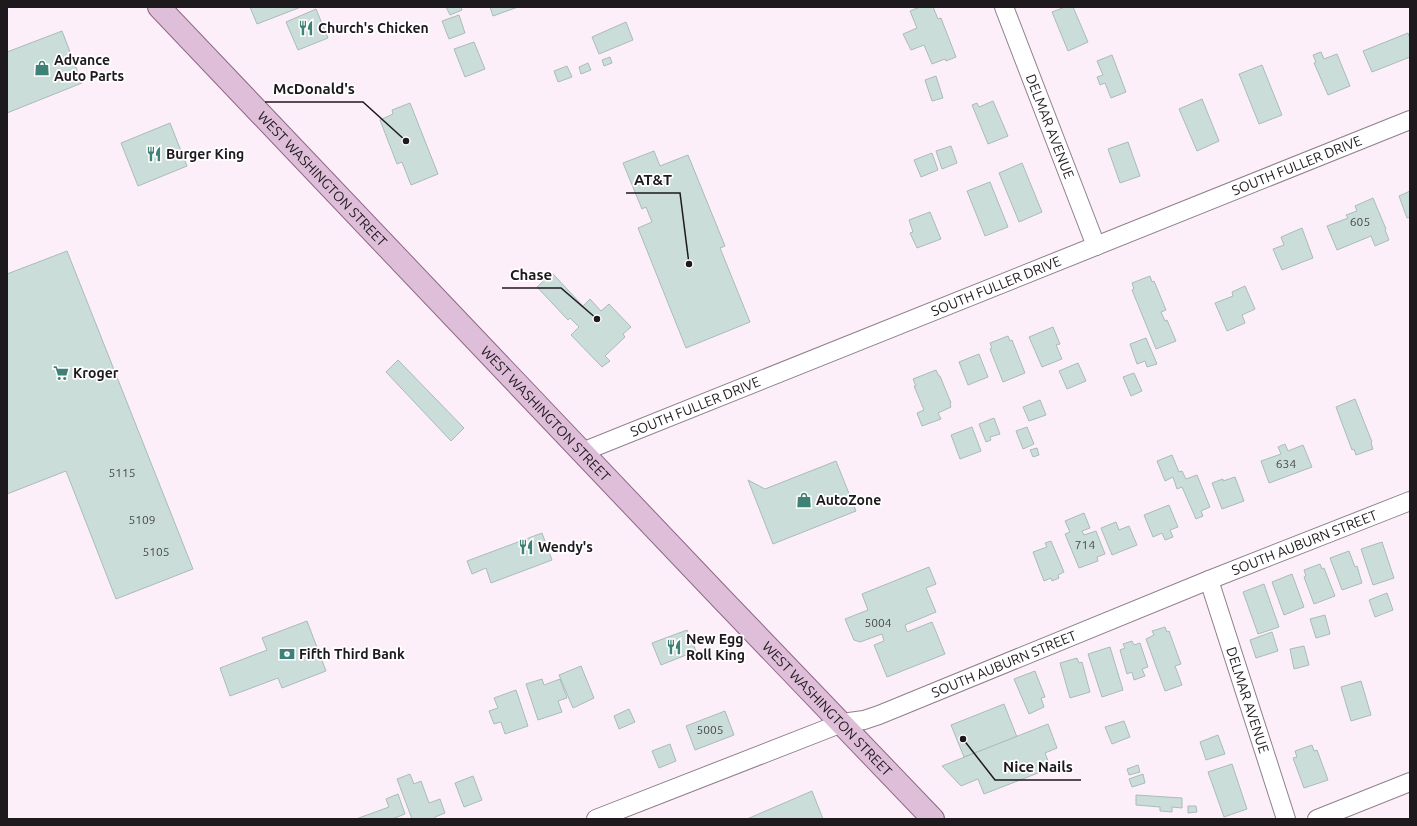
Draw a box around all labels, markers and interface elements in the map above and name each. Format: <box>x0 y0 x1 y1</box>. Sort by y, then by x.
restaurant icon: Church's Chicken <box>297 19 315 37</box>
place label: Church's Chicken <box>318 20 429 36</box>
place label: Advance Auto Parts <box>54 52 125 84</box>
shop icon: Advance Auto Parts <box>33 59 51 77</box>
street label: DELMAR AVENUE <box>1023 72 1077 181</box>
callout: McDonald's <box>265 75 363 102</box>
text: McDonald's <box>273 80 355 97</box>
street label: WEST WASHINGTON STREET <box>254 108 390 250</box>
street label: SOUTH FULLER DRIVE <box>1229 132 1364 199</box>
restaurant icon: Burger King <box>145 145 163 163</box>
place label: Burger King <box>166 146 244 162</box>
callout: AT&T <box>626 166 680 193</box>
text: AT&T <box>634 171 672 188</box>
house number: 605 <box>1350 215 1370 228</box>
street label: SOUTH FULLER DRIVE <box>929 253 1063 319</box>
callout: Chase <box>502 261 561 288</box>
text: Chase <box>510 266 552 283</box>
street label: WEST WASHINGTON STREET <box>478 343 614 485</box>
supermarket icon: Kroger <box>52 364 70 382</box>
place label: Kroger <box>73 365 119 381</box>
street label: SOUTH FULLER DRIVE <box>628 373 763 440</box>
house number: 634 <box>1276 457 1296 470</box>
house number: 5115 <box>108 466 136 479</box>
shop icon: AutoZone <box>795 491 813 509</box>
place label: AutoZone <box>816 492 881 508</box>
street label: SOUTH AUBURN STREET <box>1229 507 1380 578</box>
house number: 5109 <box>128 513 156 526</box>
restaurant icon: Wendy's <box>517 538 535 556</box>
house number: 714 <box>1075 538 1095 551</box>
place label: Wendy's <box>538 539 593 555</box>
house number: 5105 <box>142 545 170 558</box>
house number: 5004 <box>864 616 892 629</box>
street label: SOUTH AUBURN STREET <box>929 627 1079 701</box>
place label: New Egg Roll King <box>686 631 745 663</box>
restaurant icon: New Egg Roll King <box>665 638 683 656</box>
street label: WEST WASHINGTON STREET <box>759 638 896 779</box>
bank icon: Fifth Third Bank <box>278 645 296 663</box>
street label: DELMAR AVENUE <box>1223 645 1272 755</box>
place label: Fifth Third Bank <box>299 646 405 662</box>
house number: 5005 <box>696 723 724 736</box>
callout: Nice Nails <box>995 753 1081 780</box>
text: Nice Nails <box>1003 758 1073 775</box>

